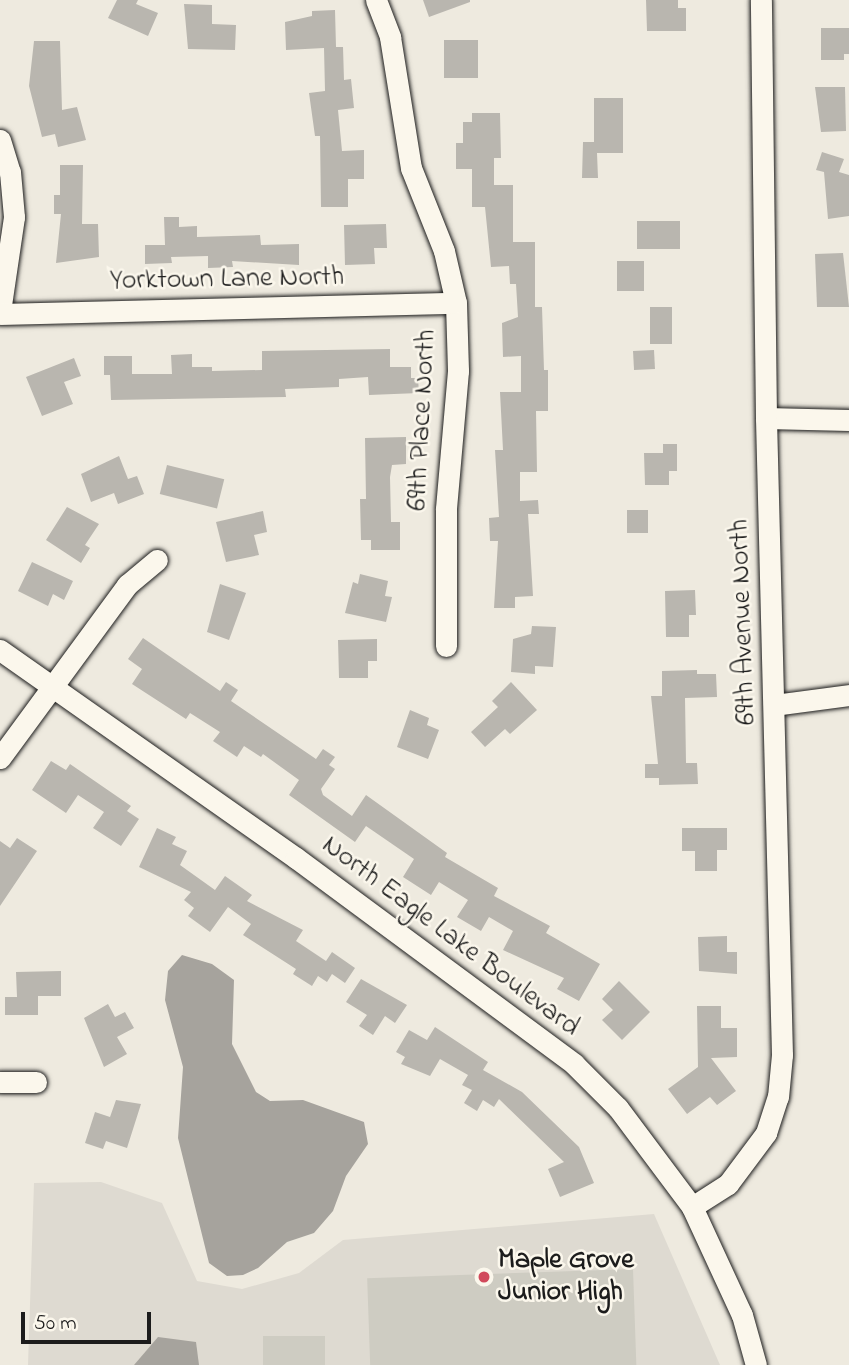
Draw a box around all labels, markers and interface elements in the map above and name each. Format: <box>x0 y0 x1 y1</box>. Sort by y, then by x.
street label: Yorktown Lane North <box>110 261 344 299</box>
street label: 69th Place North <box>401 328 445 512</box>
street label: 69th Avenue North <box>724 518 764 726</box>
street label: North Eagle Lake Boulevard <box>315 829 585 1045</box>
place label: Maple Grove Junior High <box>498 1244 634 1310</box>
marker: Maple Grove Junior High <box>476 1269 492 1285</box>
scale bar <box>24 1298 154 1342</box>
text: 50 m <box>34 1309 77 1339</box>

